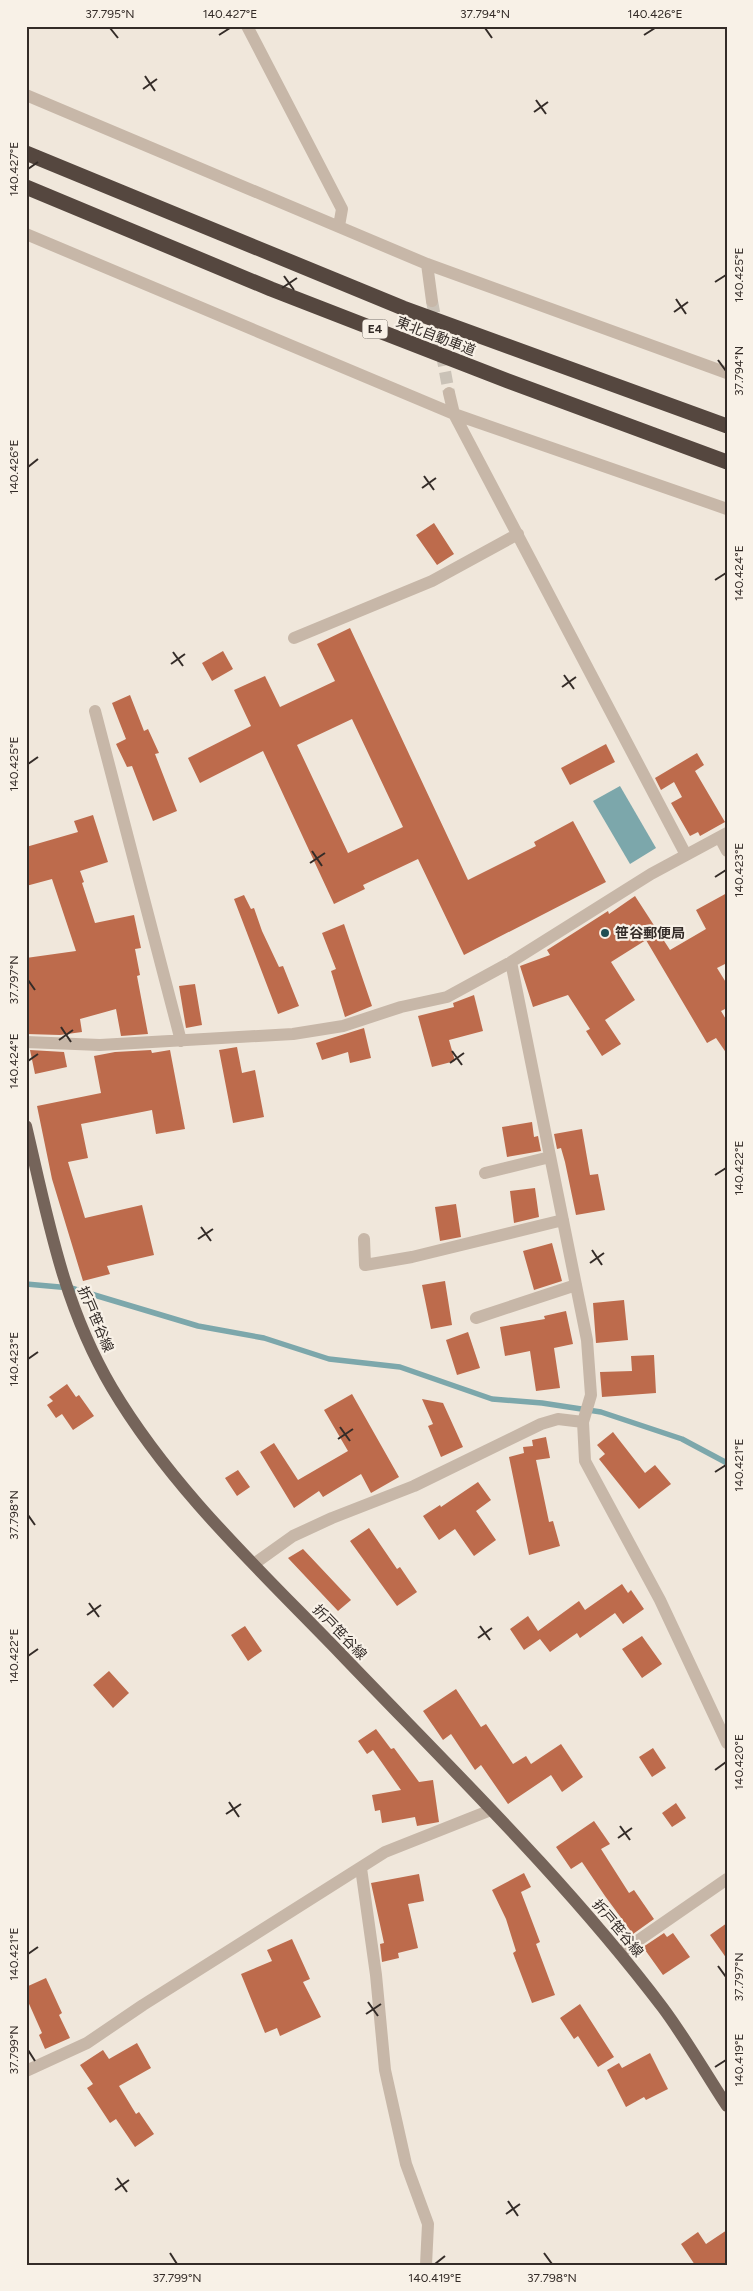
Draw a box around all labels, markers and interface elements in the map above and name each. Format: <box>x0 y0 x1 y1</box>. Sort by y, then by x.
text: 37.795°N <box>85 7 135 21</box>
text: 140.427°E <box>203 7 257 21</box>
text: 37.794°N <box>460 7 510 21</box>
text: 140.426°E <box>627 7 683 21</box>
text: 140.427°E <box>7 142 21 196</box>
text: 140.425°E <box>732 247 746 303</box>
street label: 東北自動車道 <box>394 313 478 359</box>
road number: E4 <box>362 320 388 338</box>
text: 37.794°N <box>732 346 746 396</box>
text: 140.426°E <box>7 439 21 495</box>
text: 140.424°E <box>732 545 746 601</box>
text: 140.425°E <box>7 736 21 792</box>
text: 140.423°E <box>732 843 746 897</box>
place label: 笹谷郵便局 <box>615 925 685 942</box>
marker: 笹谷郵便局 <box>599 927 611 939</box>
text: 37.797°N <box>7 956 21 1004</box>
text: 140.424°E <box>7 1033 21 1089</box>
text: 140.422°E <box>732 1141 746 1196</box>
street label: 折戸笹谷線 <box>74 1284 117 1355</box>
text: 140.423°E <box>7 1332 21 1386</box>
text: 140.421°E <box>732 1438 746 1492</box>
text: 37.798°N <box>7 1490 21 1540</box>
street label: 折戸笹谷線 <box>309 1601 370 1663</box>
text: 140.422°E <box>7 1629 21 1684</box>
text: 140.420°E <box>732 1734 746 1790</box>
street label: 折戸笹谷線 <box>589 1896 647 1961</box>
text: 140.421°E <box>7 1927 21 1981</box>
text: 37.797°N <box>732 1953 746 2001</box>
text: 37.799°N <box>7 2025 21 2075</box>
text: 140.419°E <box>732 2033 746 2087</box>
text: 37.799°N <box>152 2271 202 2285</box>
text: 140.419°E <box>408 2271 462 2285</box>
text: 37.798°N <box>527 2271 577 2285</box>

